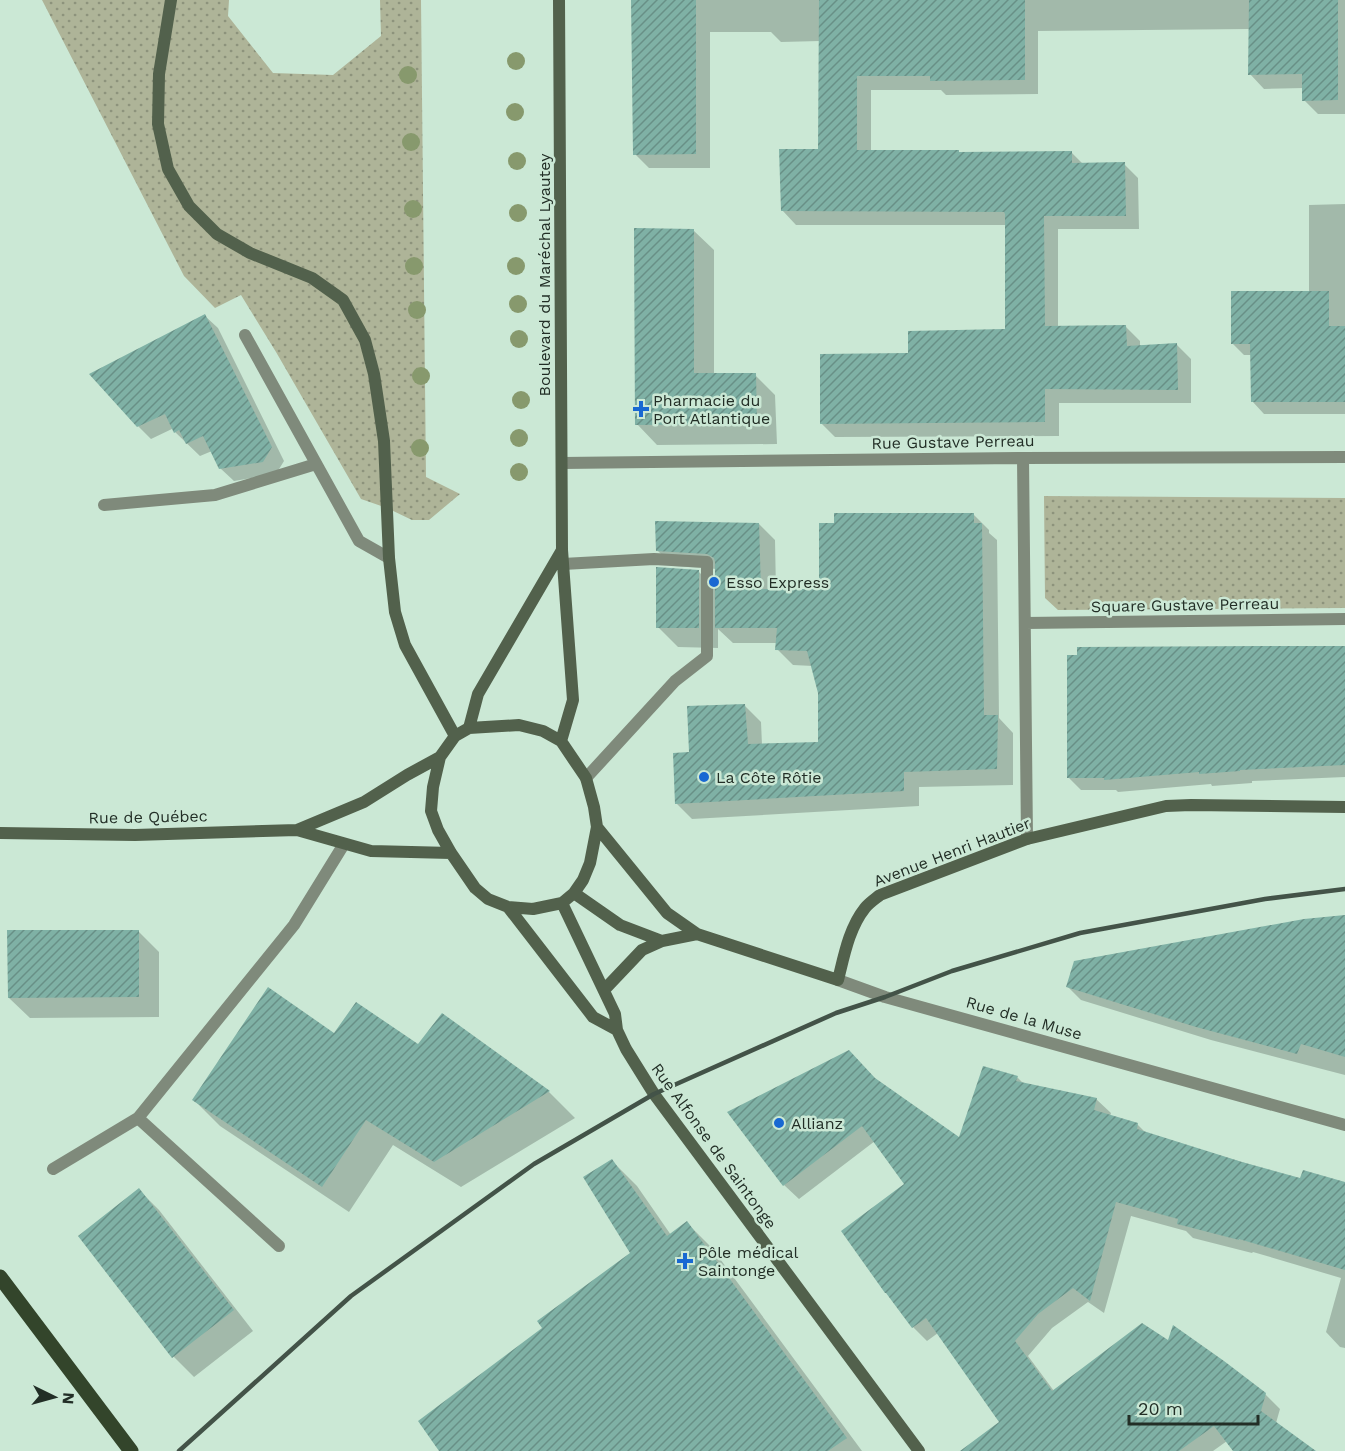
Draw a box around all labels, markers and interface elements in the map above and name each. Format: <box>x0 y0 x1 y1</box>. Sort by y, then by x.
street label: Boulevard du Maréchal Lyautey <box>535 153 554 396</box>
place label: Pharmacie du Port Atlantique <box>653 391 770 428</box>
marker: Pharmacie du Port Atlantique <box>634 402 648 416</box>
street label: Rue Gustave Perreau <box>871 431 1035 453</box>
place label: Esso Express <box>726 573 829 592</box>
marker: Esso Express <box>707 575 721 589</box>
street label: Square Gustave Perreau <box>1091 594 1279 616</box>
place label: La Côte Rôtie <box>716 768 822 787</box>
marker: La Côte Rôtie <box>697 770 711 784</box>
street label: Rue de Québec <box>88 806 208 828</box>
street label: Avenue Henri Hautier <box>871 813 1033 891</box>
street label: Rue de la Muse <box>964 992 1084 1044</box>
street label: Rue Alfonse de Saintonge <box>647 1059 781 1233</box>
place label: Allianz <box>791 1114 843 1133</box>
marker: Allianz <box>772 1116 786 1130</box>
place label: Pôle médical Saintonge <box>698 1243 799 1280</box>
marker: Pôle médical Saintonge <box>676 1252 694 1270</box>
north arrow <box>24 1367 84 1427</box>
scale bar <box>1129 1388 1258 1426</box>
text: N <box>58 1392 78 1405</box>
text: 20 m <box>1138 1398 1183 1419</box>

